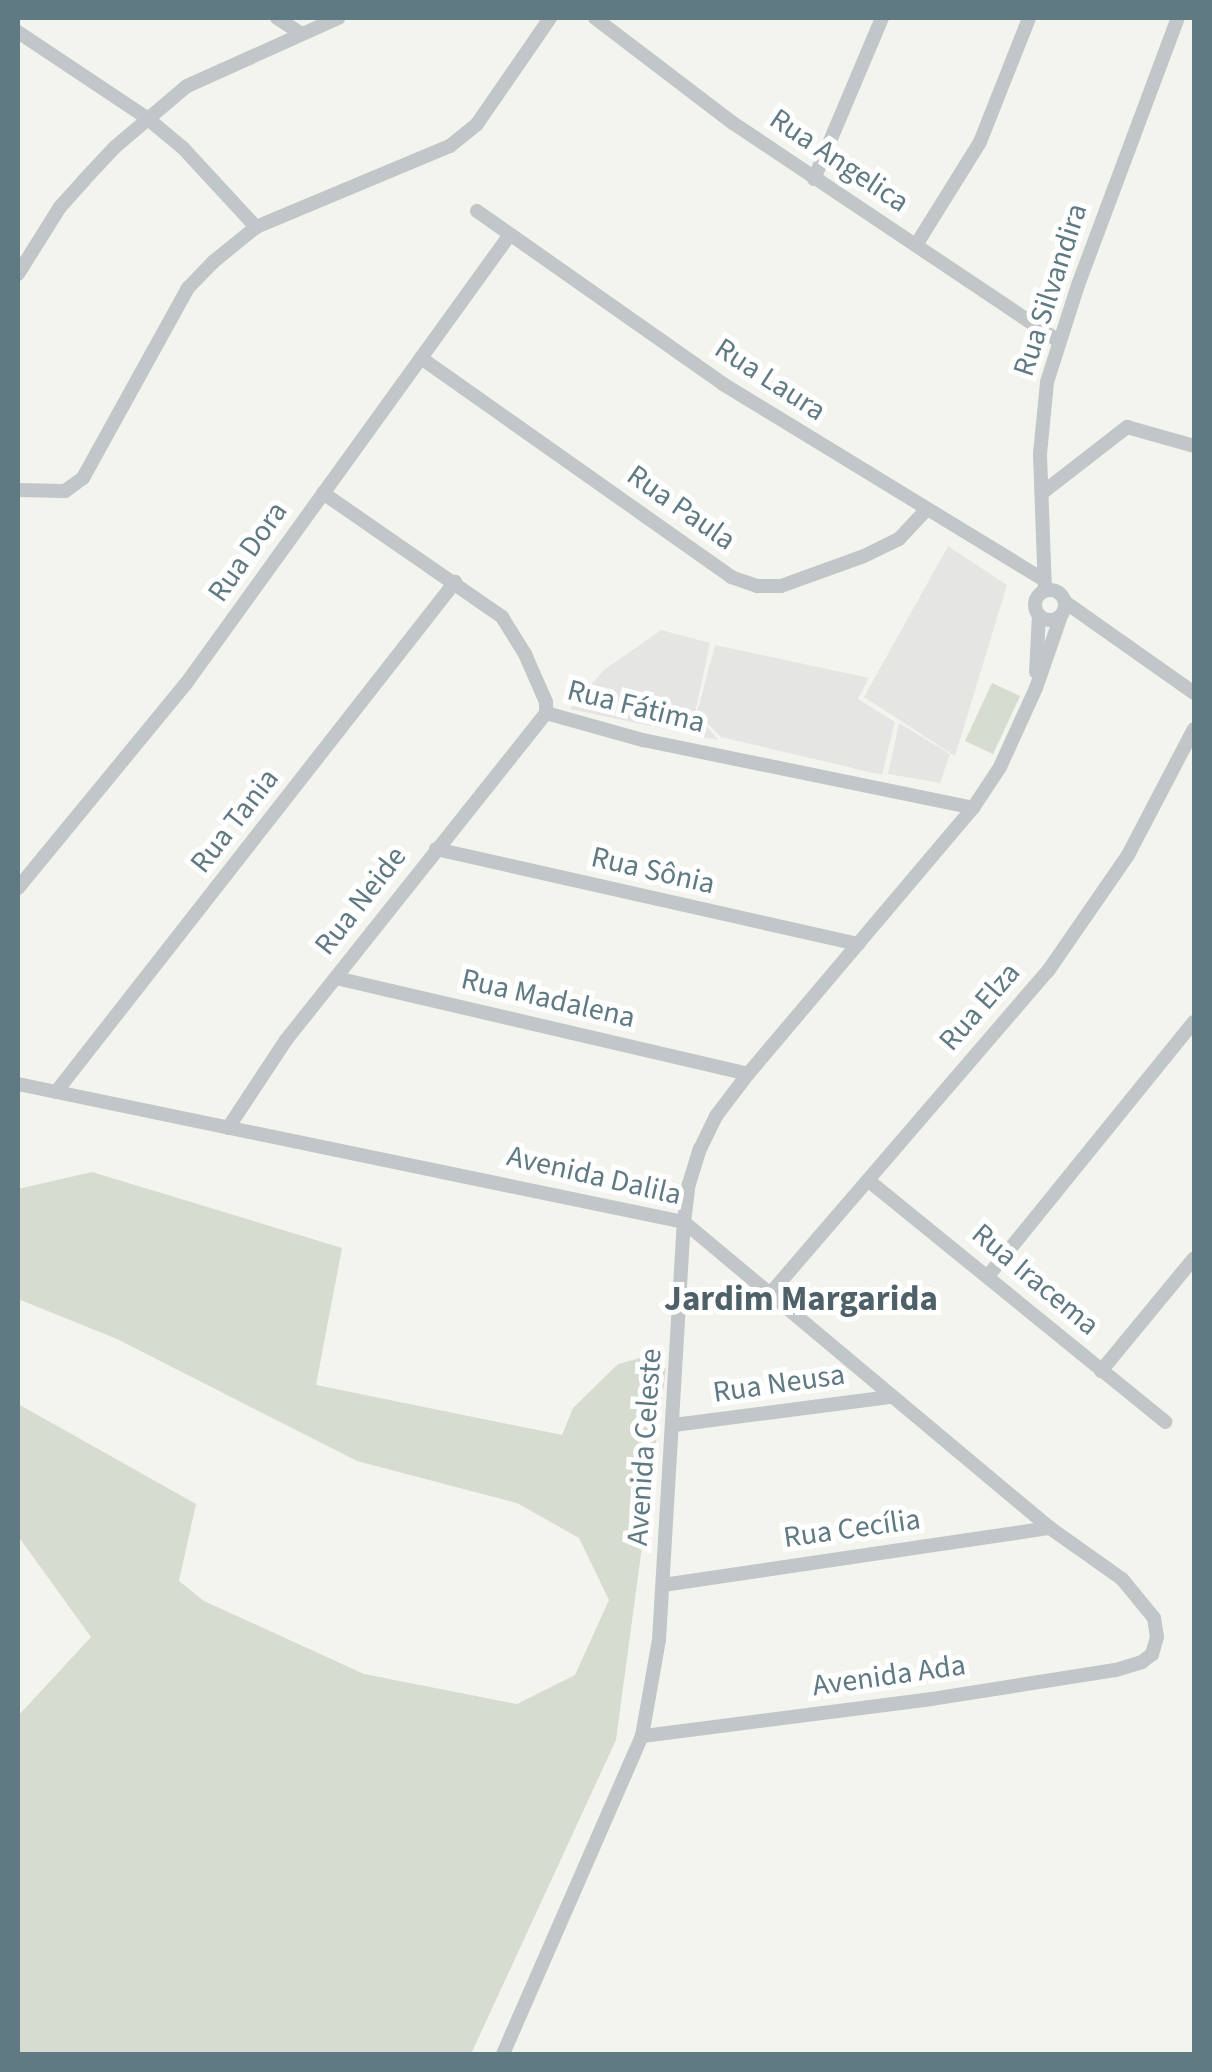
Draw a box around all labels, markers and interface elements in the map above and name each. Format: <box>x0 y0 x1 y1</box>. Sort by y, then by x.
street label: Rua Angelica <box>762 101 916 221</box>
street label: Rua Silvandira <box>1006 199 1096 381</box>
street label: Rua Laura <box>708 331 832 429</box>
street label: Rua Paula <box>620 458 742 558</box>
street label: Rua Dora <box>201 495 295 609</box>
street label: Rua Fátima <box>563 673 709 741</box>
street label: Rua Tania <box>183 762 287 880</box>
street label: Rua Sônia <box>588 839 718 903</box>
street label: Rua Neide <box>308 840 414 962</box>
street label: Rua Elza <box>932 956 1028 1058</box>
street label: Rua Madalena <box>458 962 638 1036</box>
street label: Avenida Dalila <box>503 1138 685 1214</box>
street label: Rua Iracema <box>964 1216 1106 1344</box>
district label: Jardim Margarida <box>664 1278 938 1320</box>
street label: Avenida Celeste <box>620 1347 670 1547</box>
street label: Rua Neusa <box>711 1357 847 1411</box>
street label: Rua Cecília <box>781 1502 923 1556</box>
street label: Avenida Ada <box>810 1647 968 1705</box>

